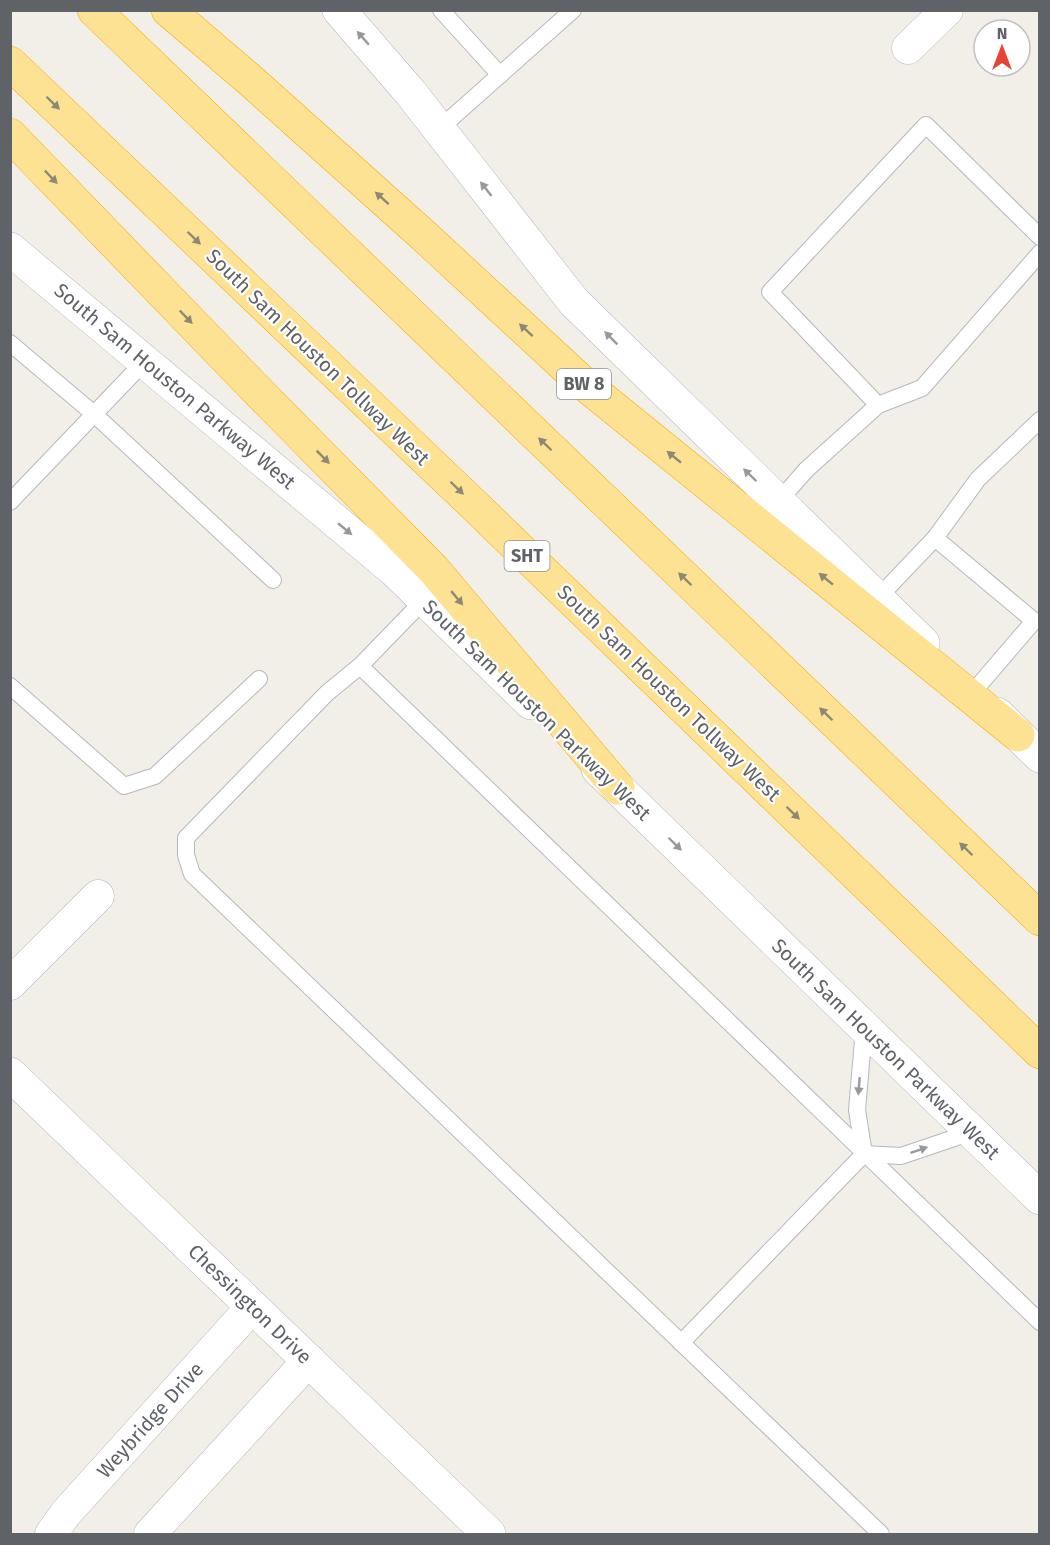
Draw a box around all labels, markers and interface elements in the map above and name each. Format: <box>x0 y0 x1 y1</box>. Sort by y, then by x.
north arrow <box>972 18 1032 78</box>
text: N <box>997 24 1007 43</box>
one-way arrow <box>357 31 370 46</box>
one-way arrow <box>45 96 60 110</box>
one-way arrow <box>44 169 57 184</box>
one-way arrow <box>480 181 492 197</box>
one-way arrow <box>375 192 390 205</box>
one-way arrow <box>187 230 201 244</box>
street label: South Sam Houston Tollway West <box>201 244 435 471</box>
street label: South Sam Houston Parkway West <box>49 278 301 495</box>
one-way arrow <box>179 310 193 324</box>
one-way arrow <box>519 324 534 337</box>
one-way arrow <box>604 332 618 346</box>
road number: BW 8 <box>557 369 611 399</box>
one-way arrow <box>538 437 552 451</box>
one-way arrow <box>315 449 329 463</box>
one-way arrow <box>666 450 682 463</box>
one-way arrow <box>743 469 758 482</box>
one-way arrow <box>449 481 463 495</box>
one-way arrow <box>337 522 352 535</box>
road number: SHT <box>504 541 550 571</box>
one-way arrow <box>679 572 693 586</box>
one-way arrow <box>818 573 834 586</box>
street label: South Sam Houston Tollway West <box>552 580 786 807</box>
one-way arrow <box>451 590 464 606</box>
street label: South Sam Houston Parkway West <box>418 595 656 826</box>
one-way arrow <box>819 708 834 721</box>
one-way arrow <box>786 806 800 820</box>
one-way arrow <box>667 836 681 850</box>
one-way arrow <box>959 842 974 856</box>
street label: South Sam Houston Parkway West <box>767 934 1005 1165</box>
one-way arrow <box>854 1077 864 1096</box>
one-way arrow <box>910 1145 928 1155</box>
street label: Chessington Drive <box>183 1239 317 1369</box>
street label: Weybridge Drive <box>92 1357 208 1483</box>

